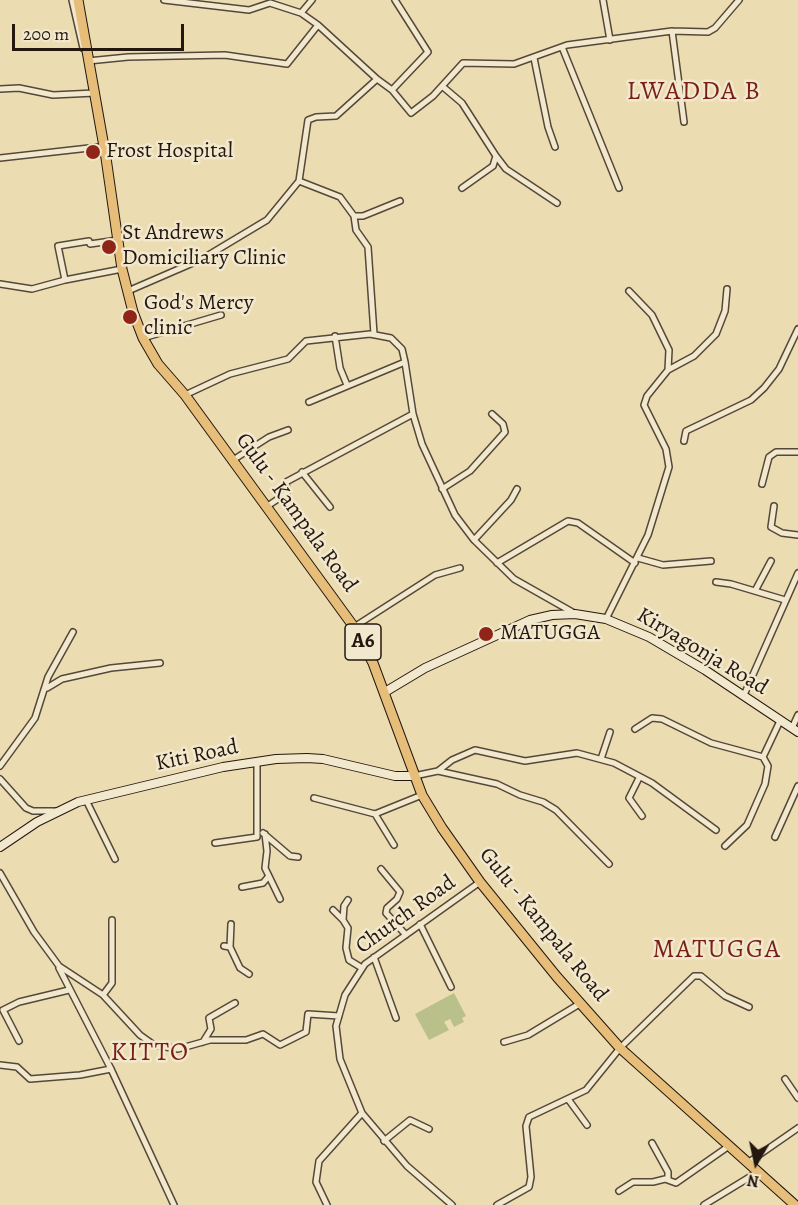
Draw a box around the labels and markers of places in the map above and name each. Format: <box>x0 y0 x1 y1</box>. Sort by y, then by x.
place label: Frost Hospital <box>106 139 233 165</box>
marker: Frost Hospital <box>84 143 102 161</box>
place label: St Andrews Domiciliary Clinic <box>122 221 286 272</box>
marker: St Andrews Domiciliary Clinic <box>100 238 118 256</box>
place label: God's Mercy clinic <box>144 291 253 342</box>
marker: God's Mercy clinic <box>121 308 139 326</box>
place label: MATUGGA <box>500 621 600 647</box>
marker: MATUGGA <box>477 625 495 643</box>

